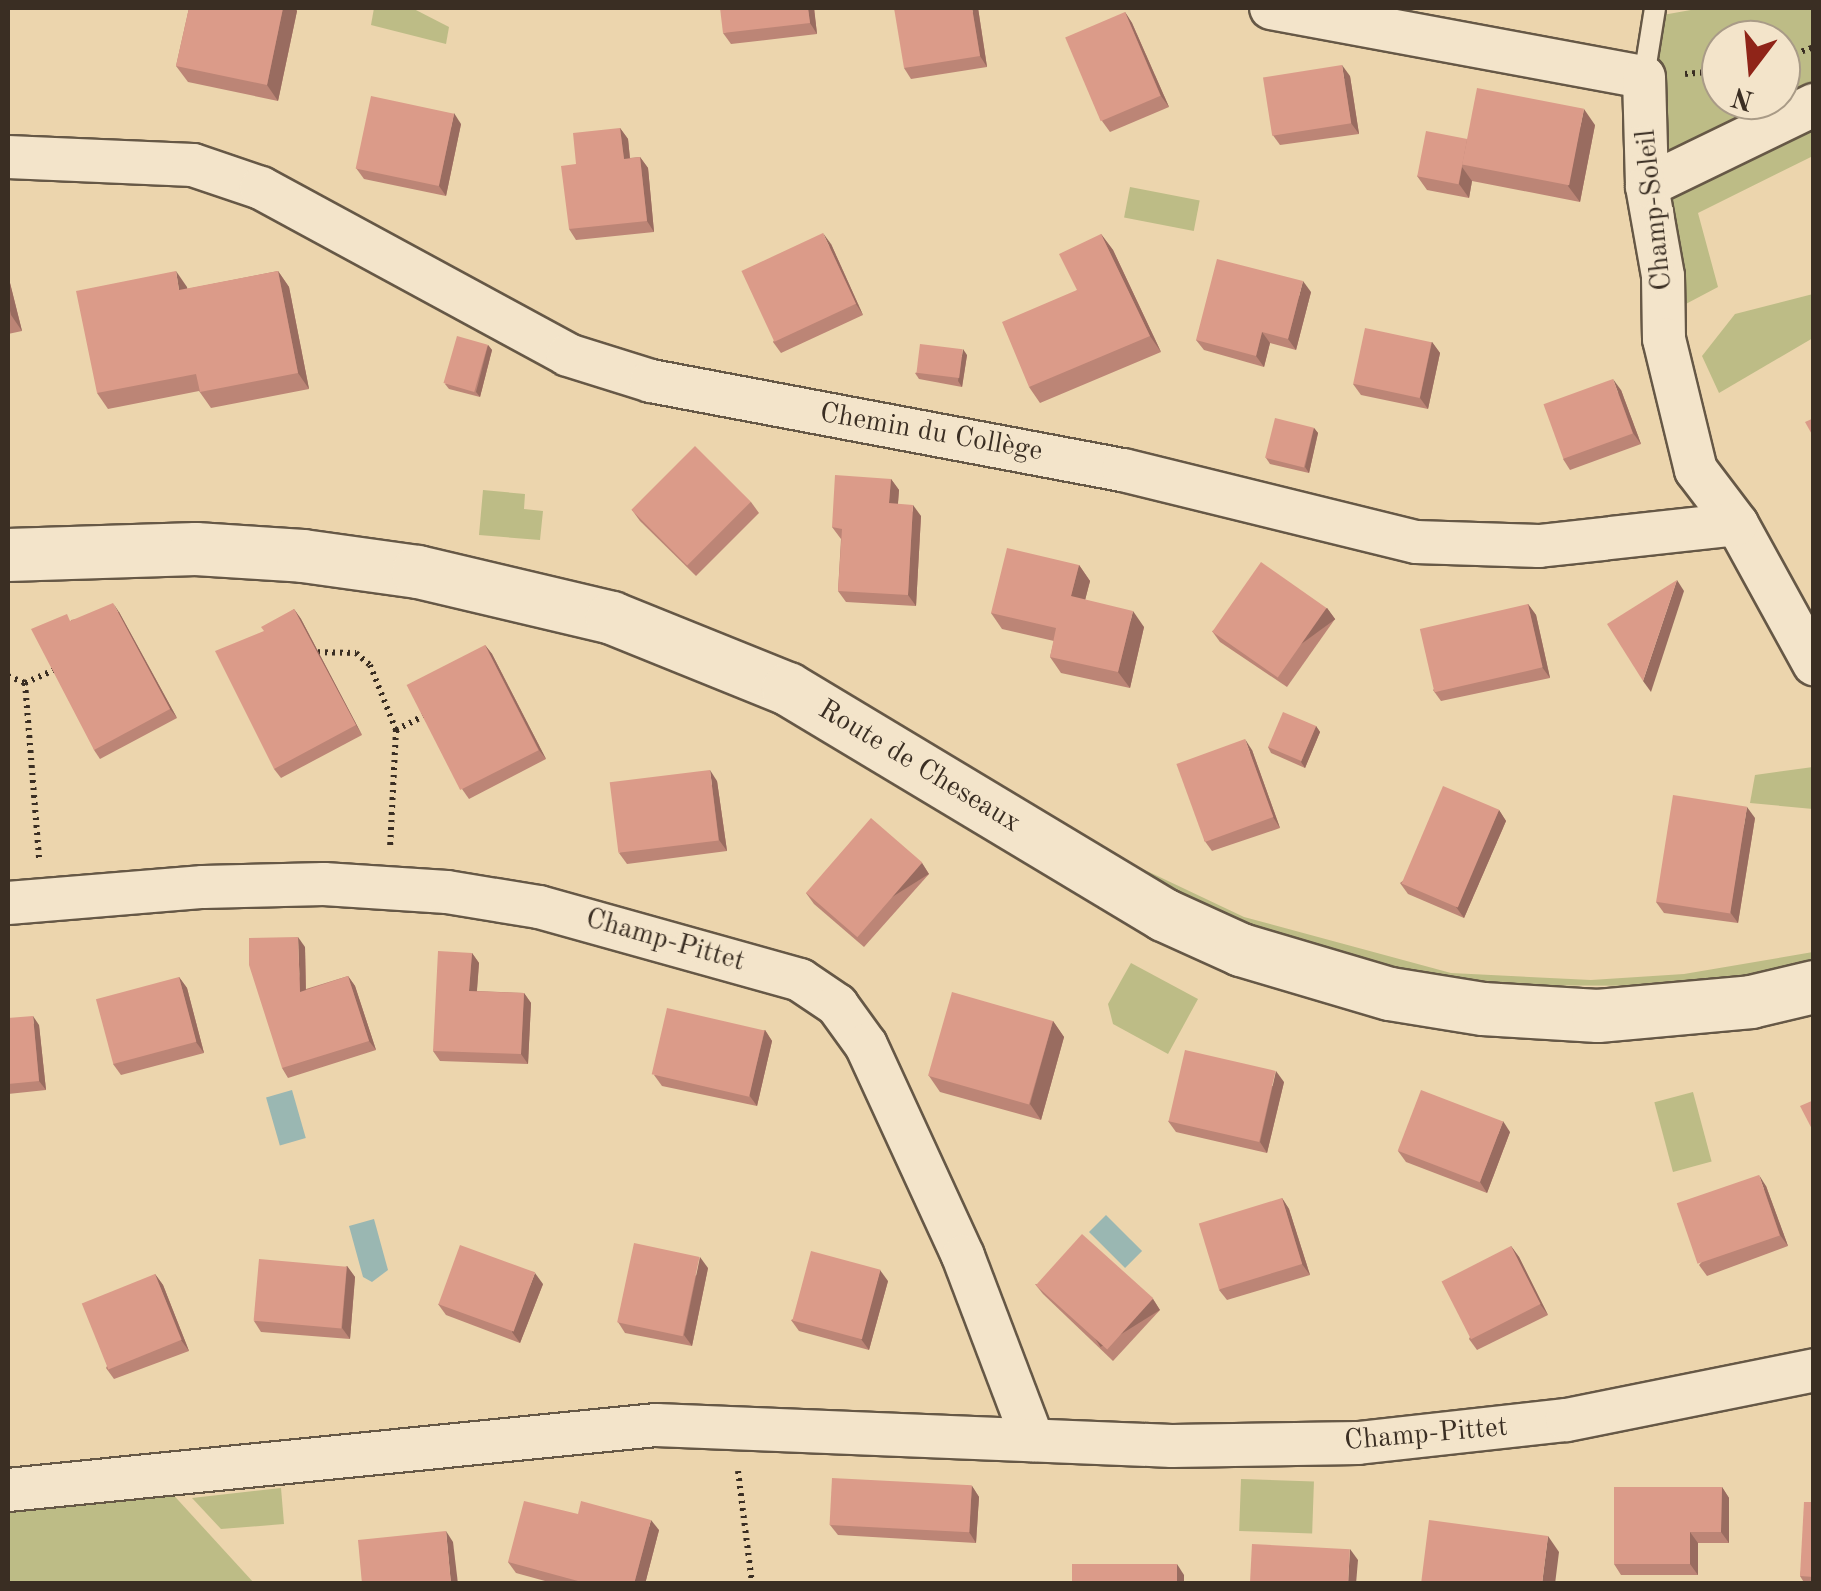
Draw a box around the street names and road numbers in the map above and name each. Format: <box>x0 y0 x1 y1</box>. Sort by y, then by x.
street label: Champ-Soleil <box>1630 128 1680 292</box>
street label: Chemin du Collège <box>817 397 1045 469</box>
street label: Route de Cheseaux <box>812 693 1026 841</box>
street label: Champ-Pittet <box>582 902 748 980</box>
street label: Champ-Pittet <box>1343 1411 1509 1459</box>

